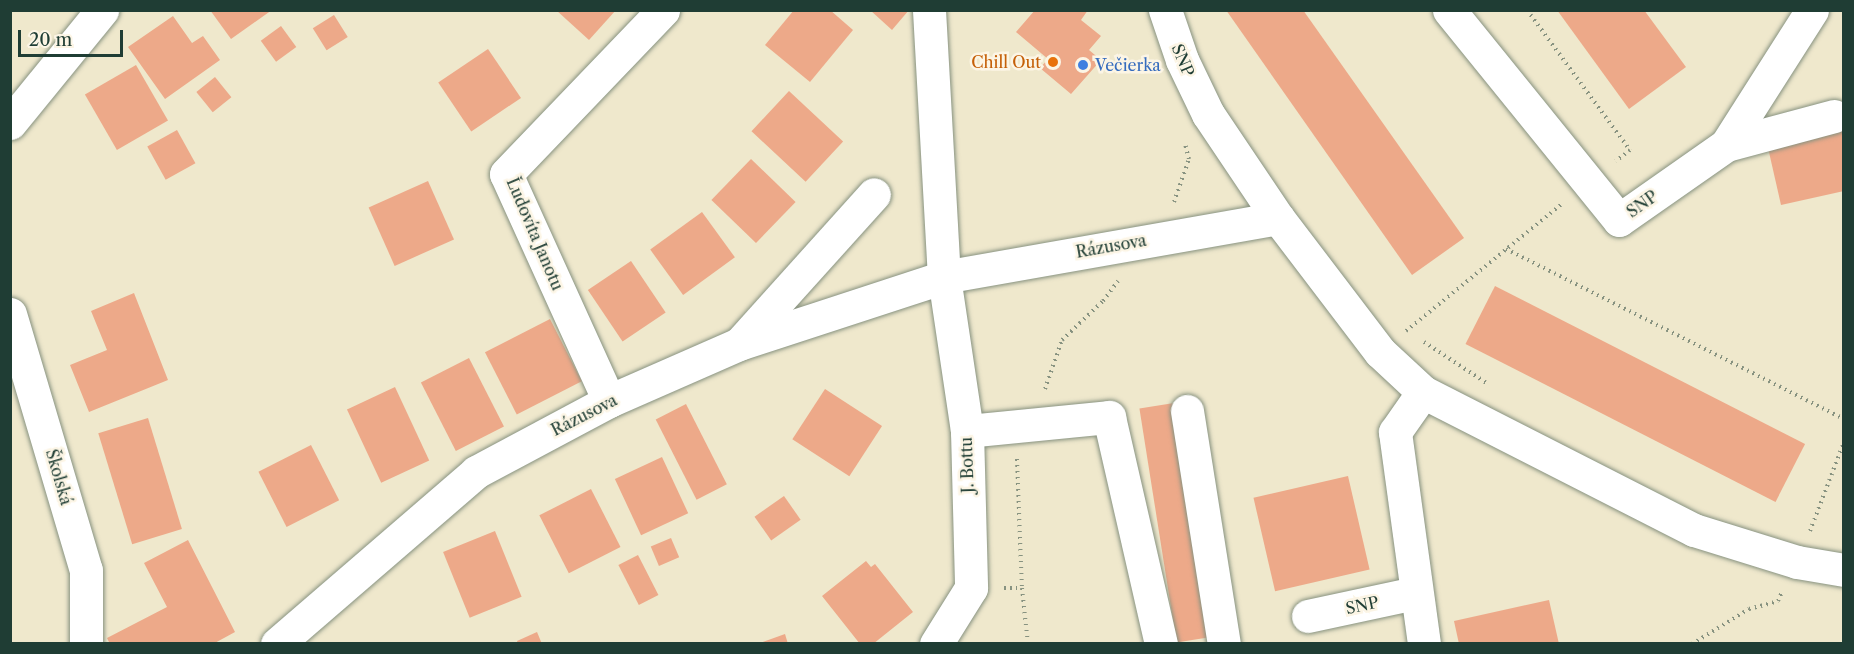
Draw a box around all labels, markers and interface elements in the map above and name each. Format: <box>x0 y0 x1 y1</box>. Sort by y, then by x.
scale bar <box>21 18 126 56</box>
text: 20 m <box>29 29 72 51</box>
street label: SNP <box>1168 41 1198 79</box>
place label: Chill Out <box>971 52 1041 72</box>
marker: Chill Out <box>1046 55 1060 69</box>
place label: Večierka <box>1095 55 1161 75</box>
marker: Večierka <box>1076 58 1090 72</box>
street label: Ľudovíta Janotu <box>503 175 567 293</box>
street label: SNP <box>1623 187 1661 221</box>
street label: Rázusova <box>1074 230 1148 262</box>
street label: Rázusova <box>548 390 620 440</box>
street label: J. Bottu <box>956 437 978 493</box>
street label: Školská <box>42 447 76 507</box>
street label: SNP <box>1344 592 1380 618</box>

